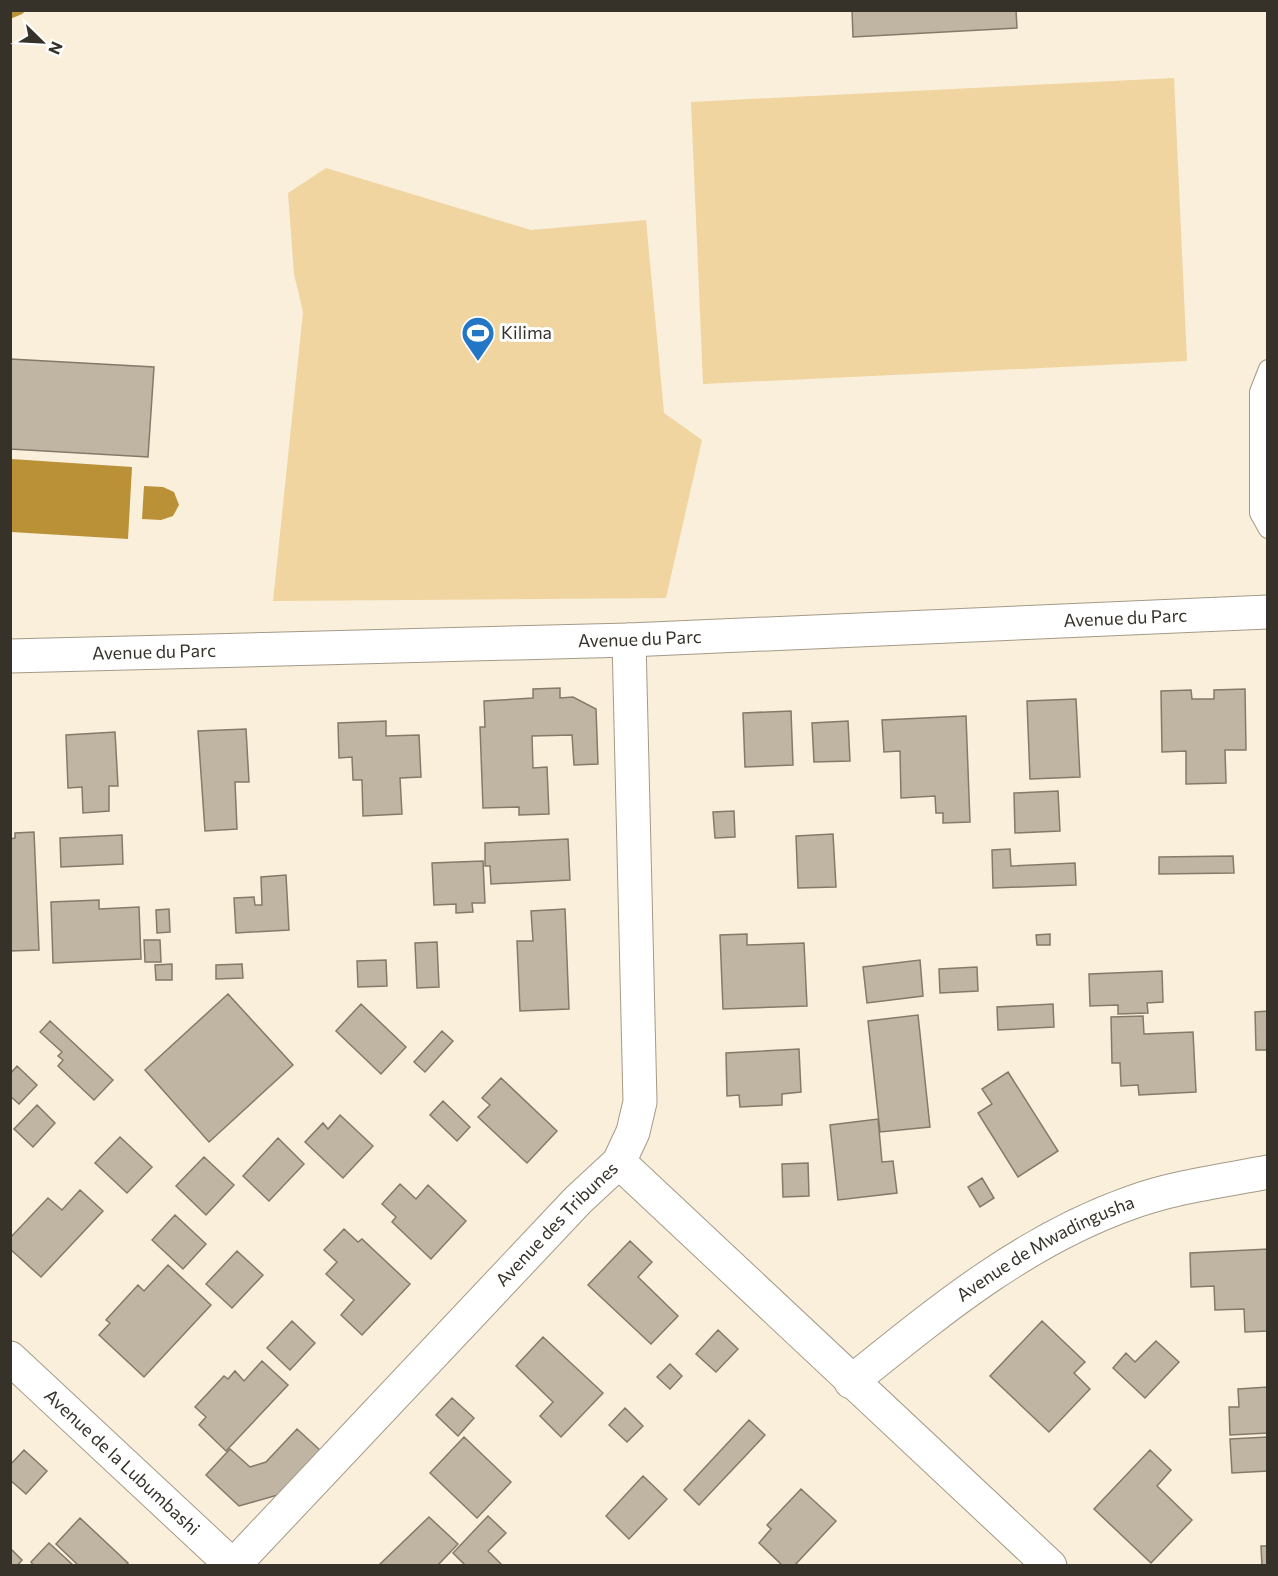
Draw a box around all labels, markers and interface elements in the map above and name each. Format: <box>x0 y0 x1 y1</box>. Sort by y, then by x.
north arrow <box>12 12 72 72</box>
text: N <box>45 39 67 58</box>
sports icon: Kilima <box>460 315 496 362</box>
place label: Kilima <box>501 321 552 343</box>
street label: Avenue du Parc <box>1063 604 1188 631</box>
street label: Avenue du Parc <box>578 625 702 651</box>
street label: Avenue du Parc <box>92 639 216 664</box>
street label: Avenue des Tribunes <box>491 1157 622 1290</box>
street label: Avenue de Mwadingusha <box>952 1190 1137 1306</box>
street label: Avenue de la Lubumbashi <box>40 1384 205 1539</box>

